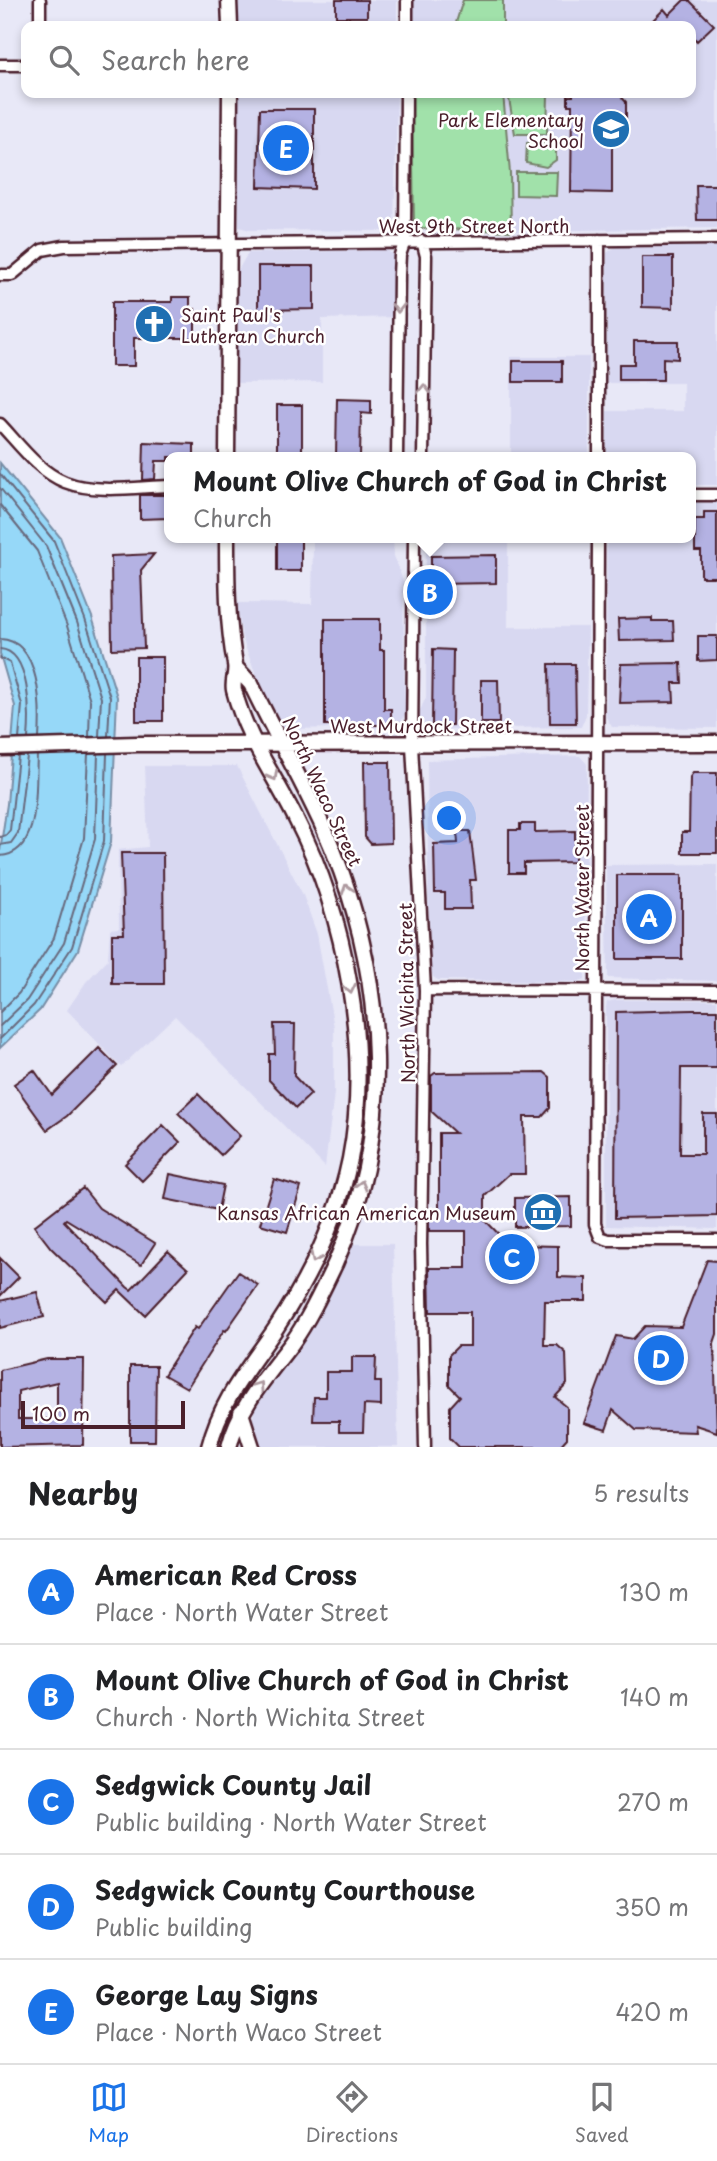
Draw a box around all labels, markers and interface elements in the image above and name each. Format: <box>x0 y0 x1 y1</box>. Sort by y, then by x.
search box <box>21 21 696 98</box>
text: Search here <box>101 40 250 79</box>
icon: search <box>45 41 83 79</box>
place label: Park Elementary School <box>438 106 584 154</box>
school or university icon: Park Elementary School <box>590 108 632 150</box>
pin: E <box>263 122 309 174</box>
street label: West 9th Street North <box>379 212 569 239</box>
place label: Saint Paul's Lutheran Church <box>181 301 325 349</box>
church icon: Saint Paul's Lutheran Church <box>133 303 175 345</box>
one-way arrow <box>390 303 406 314</box>
one-way arrow <box>416 383 432 394</box>
popup <box>164 452 696 543</box>
text: Mount Olive Church of God in Christ <box>193 461 667 500</box>
text: Church <box>193 500 272 535</box>
pin: B <box>407 566 453 618</box>
street label: North Waco Street <box>276 712 370 870</box>
street label: West Murdock Street <box>330 712 512 739</box>
one-way arrow <box>265 769 278 781</box>
your location <box>432 801 466 835</box>
street label: North Water Street <box>568 804 595 972</box>
one-way arrow <box>341 883 355 896</box>
pin: A <box>626 891 672 943</box>
street label: North Wichita Street <box>391 903 421 1083</box>
one-way arrow <box>341 983 356 995</box>
one-way arrow <box>353 1179 367 1191</box>
museum icon: Kansas African American Museum <box>522 1191 564 1233</box>
place label: Kansas African American Museum <box>217 1199 516 1226</box>
pin: C <box>489 1231 535 1283</box>
one-way arrow <box>309 1251 323 1263</box>
pin: D <box>638 1332 684 1384</box>
one-way arrow <box>251 1381 263 1394</box>
scale bar <box>21 1398 186 1430</box>
text: 100 m <box>32 1399 90 1427</box>
text: Nearby <box>28 1470 138 1515</box>
text: 5 results <box>593 1475 689 1510</box>
text: American Red Cross <box>95 1555 357 1594</box>
text: A <box>42 1574 60 1609</box>
text: 130 m <box>619 1574 689 1609</box>
text: Place · North Water Street <box>95 1594 388 1629</box>
text: Mount Olive Church of God in Christ <box>95 1660 569 1699</box>
text: B <box>43 1679 59 1714</box>
text: 140 m <box>620 1679 689 1714</box>
text: Church · North Wichita Street <box>95 1699 425 1734</box>
text: Sedgwick County Jail <box>95 1765 372 1804</box>
text: C <box>42 1784 60 1819</box>
text: 270 m <box>617 1784 689 1819</box>
text: Public building · North Water Street <box>95 1804 487 1839</box>
text: Sedgwick County Courthouse <box>95 1870 475 1909</box>
text: D <box>42 1889 60 1924</box>
text: 350 m <box>614 1889 689 1924</box>
text: Public building <box>95 1909 252 1944</box>
text: George Lay Signs <box>95 1975 318 2014</box>
text: E <box>44 1994 58 2029</box>
text: 420 m <box>615 1994 689 2029</box>
text: Place · North Waco Street <box>95 2014 382 2049</box>
tab: Map <box>88 2078 129 2148</box>
tab: Directions <box>306 2078 398 2148</box>
tab: Saved <box>575 2078 629 2148</box>

